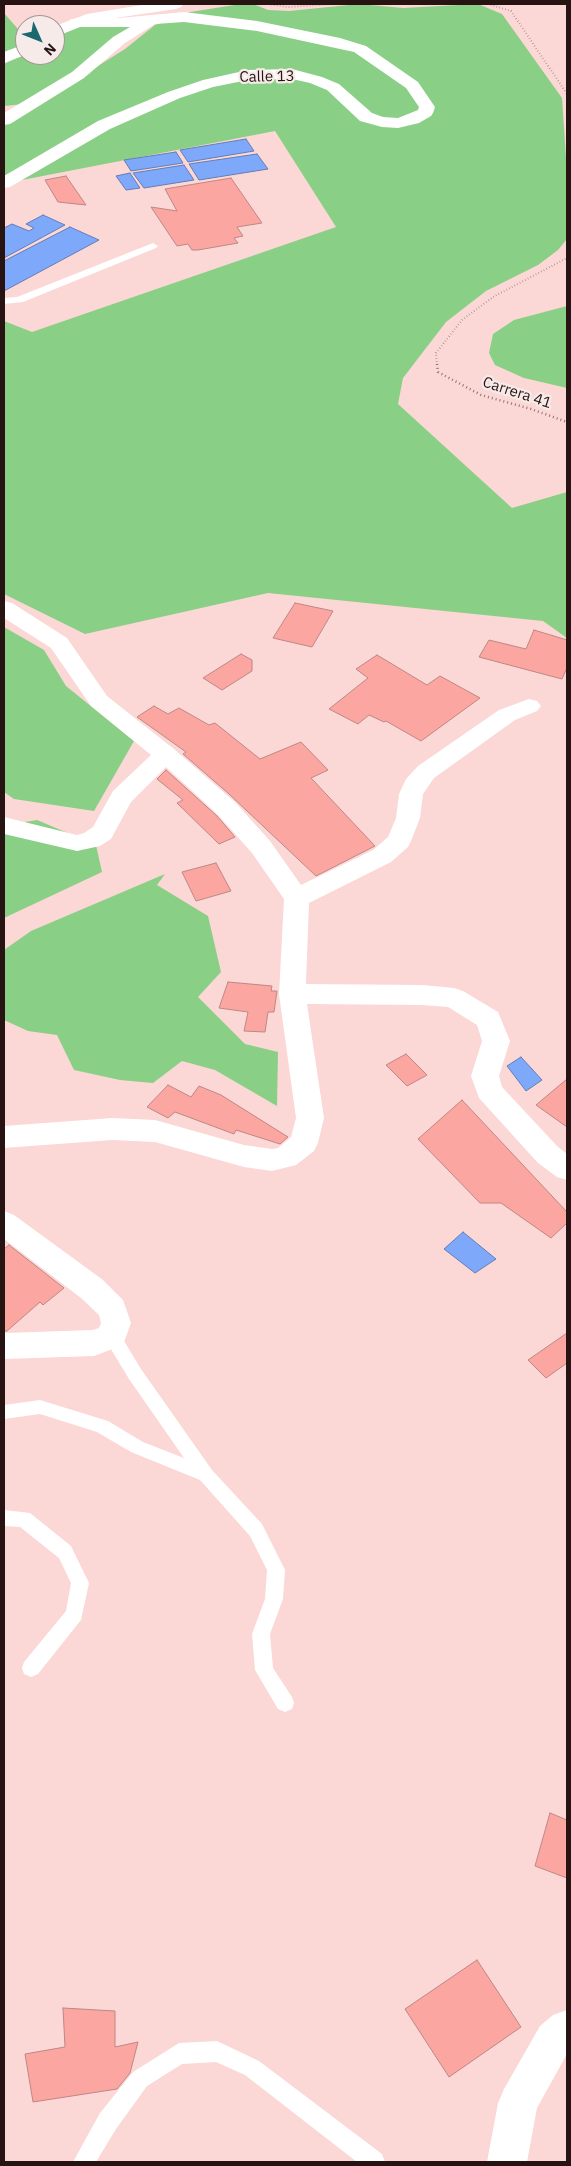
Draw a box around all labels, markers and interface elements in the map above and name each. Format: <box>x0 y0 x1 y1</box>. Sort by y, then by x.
north arrow <box>15 15 65 65</box>
text: N <box>40 40 60 60</box>
street label: Calle 13 <box>239 68 295 86</box>
street label: Carrera 41 <box>480 373 554 413</box>

